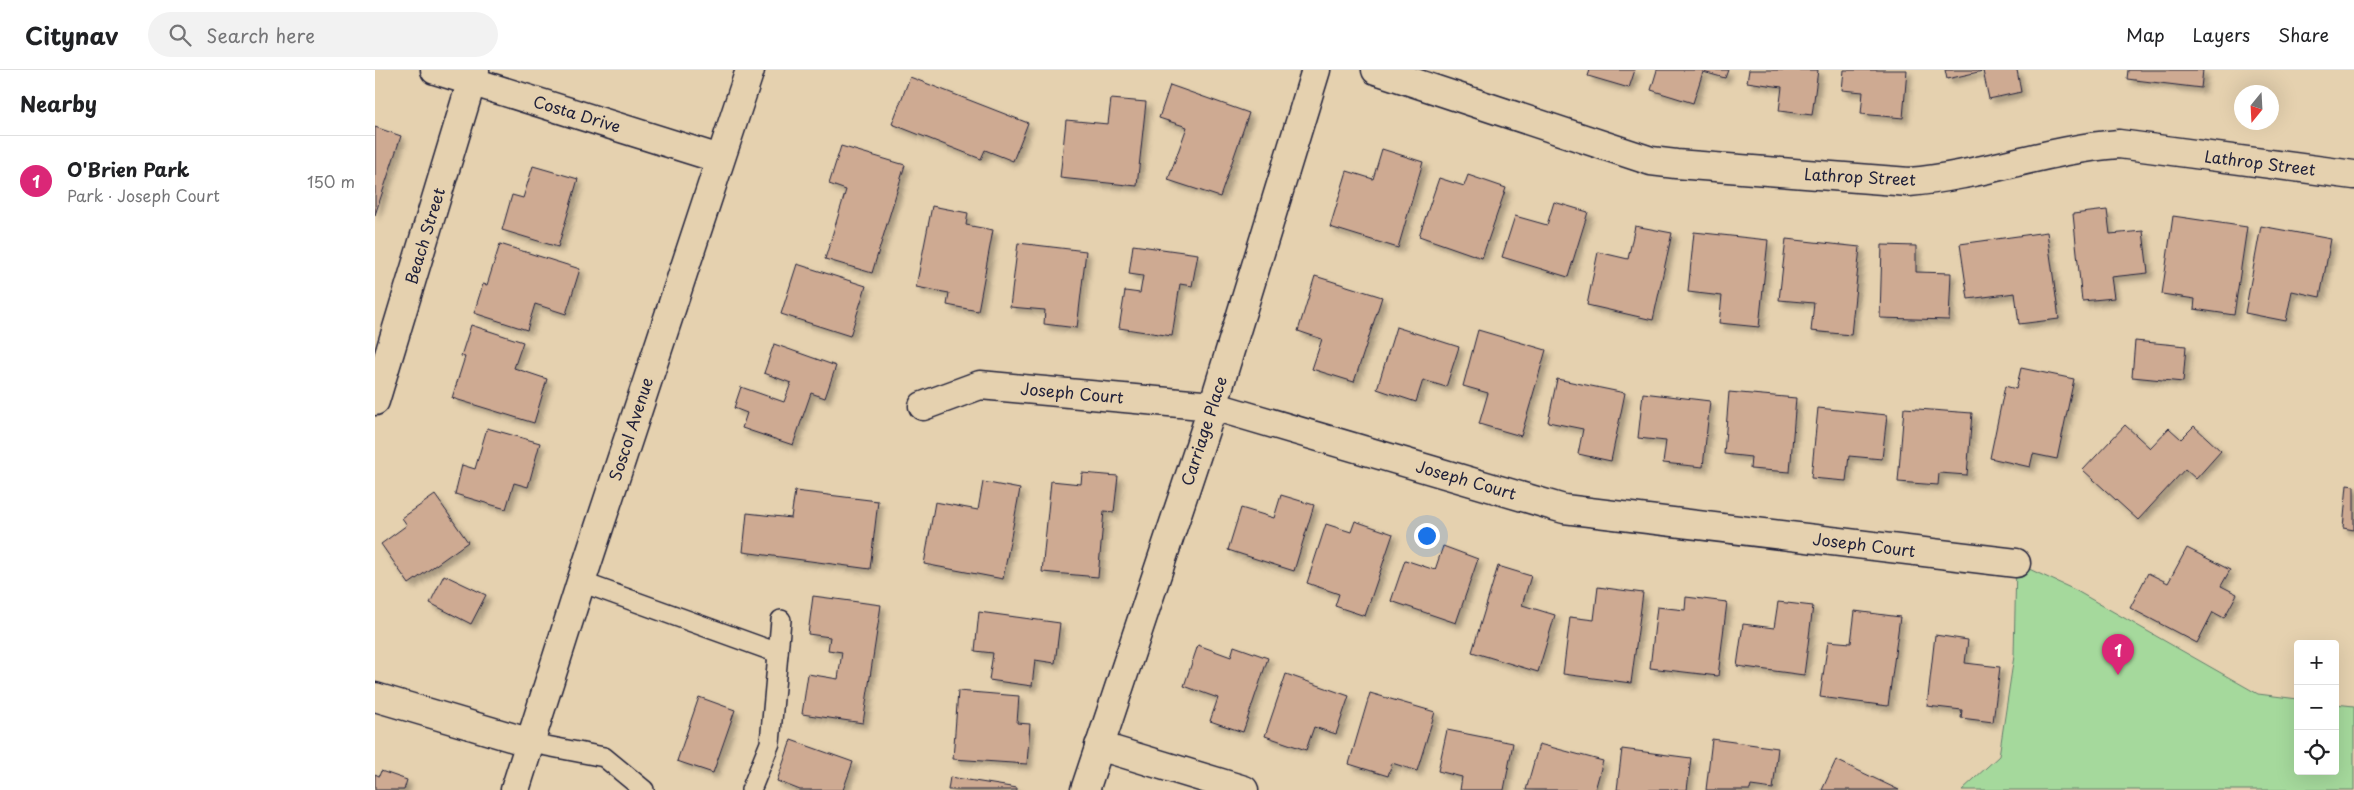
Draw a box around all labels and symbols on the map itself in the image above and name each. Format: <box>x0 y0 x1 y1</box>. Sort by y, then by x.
north arrow <box>2234 85 2279 130</box>
street label: Costa Drive <box>531 88 624 138</box>
street label: Lathrop Street <box>2203 143 2318 181</box>
street label: Lathrop Street <box>1804 161 1917 191</box>
street label: Beach Street <box>398 184 450 287</box>
street label: Carriage Place <box>1174 373 1232 489</box>
street label: Soscol Avenue <box>602 374 658 484</box>
street label: Joseph Court <box>1020 376 1125 408</box>
street label: Joseph Court <box>1413 453 1520 505</box>
your location <box>1414 523 1440 549</box>
street label: Joseph Court <box>1811 526 1917 562</box>
pin: 1 <box>2102 634 2134 675</box>

